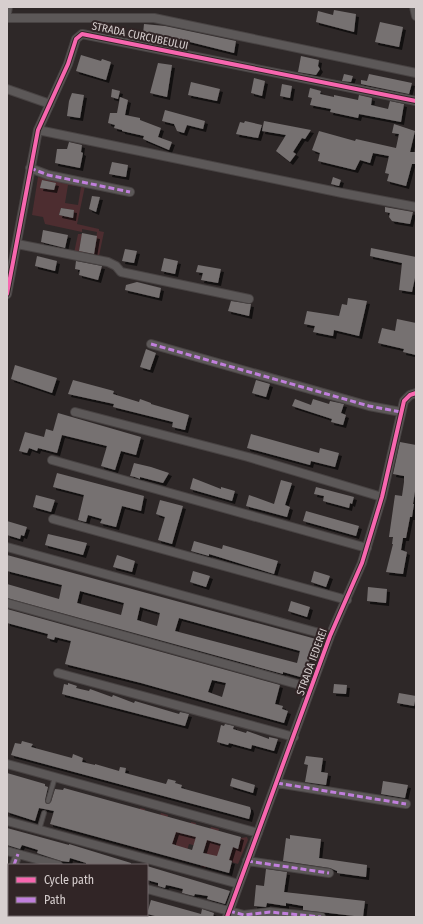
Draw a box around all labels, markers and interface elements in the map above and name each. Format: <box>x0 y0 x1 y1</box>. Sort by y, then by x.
street label: STRADA CURCUBEULUI <box>91 19 189 53</box>
street label: STRADA IEDEREI <box>294 627 330 697</box>
legend <box>8 864 148 916</box>
text: Cycle path <box>44 873 94 887</box>
text: Path <box>44 893 66 907</box>

